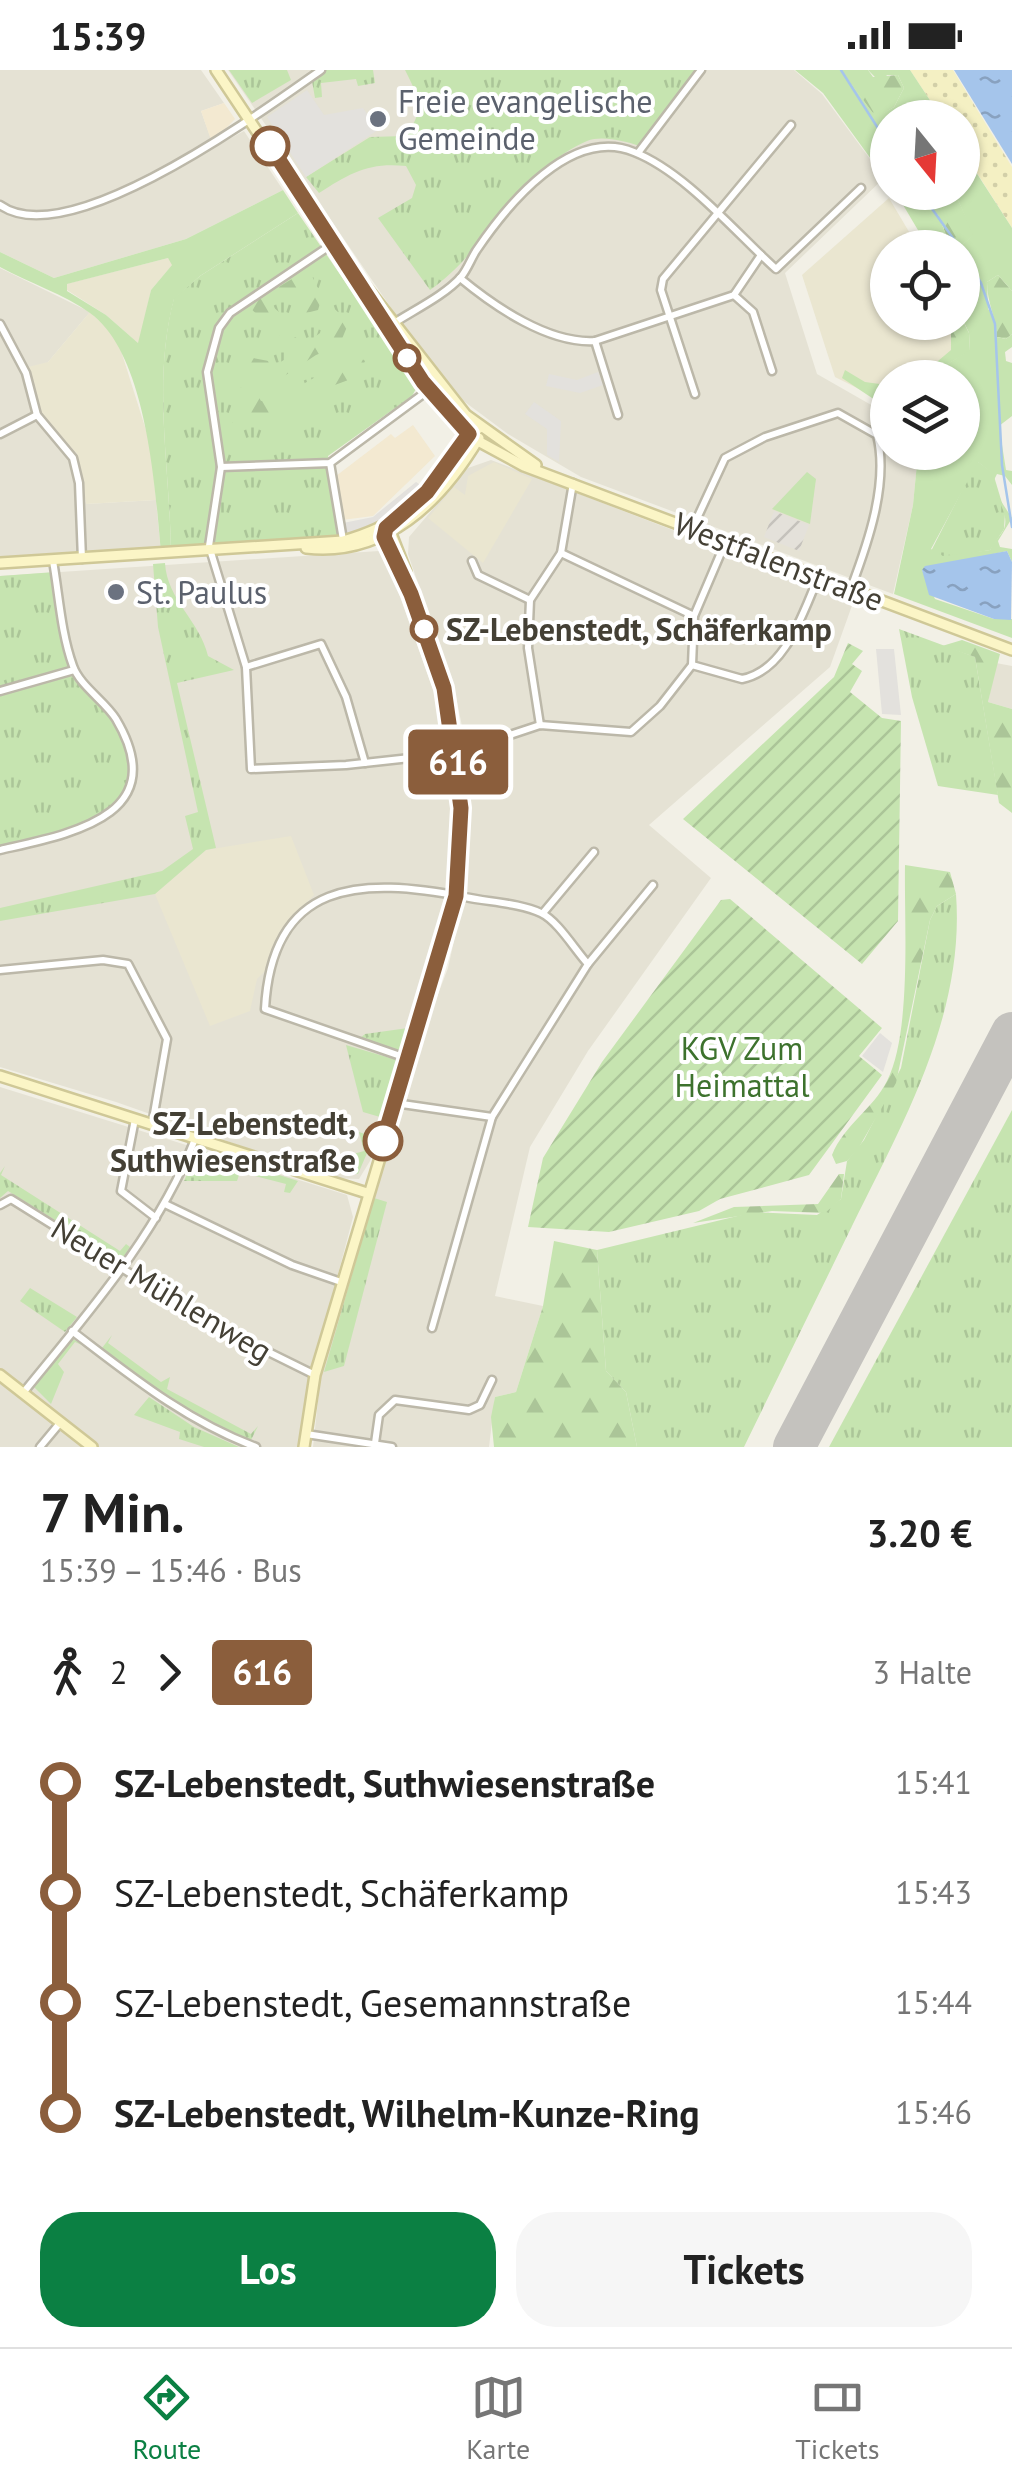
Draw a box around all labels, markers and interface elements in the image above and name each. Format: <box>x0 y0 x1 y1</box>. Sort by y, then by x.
text: 15:39 <box>50 11 146 60</box>
place label: Freie evangelische Gemeinde <box>398 80 652 159</box>
north arrow <box>870 100 980 210</box>
map controls <box>870 100 980 470</box>
marker: Freie evangelische Gemeinde <box>367 108 389 130</box>
unlabelled marker <box>251 127 289 165</box>
button: locate <box>870 230 980 340</box>
unlabelled marker <box>394 345 420 371</box>
button: layers <box>870 360 980 470</box>
street label: Westfalenstraße <box>668 502 890 620</box>
place label: St. Paulus <box>136 571 267 613</box>
marker: St. Paulus <box>105 581 127 603</box>
place label: SZ-Lebenstedt, Schäferkamp <box>446 608 832 650</box>
marker: SZ-Lebenstedt, Schäferkamp <box>411 616 437 642</box>
line badge: 616 <box>400 730 516 794</box>
text: 616 <box>428 739 488 785</box>
park label: KGV Zum Heimattal <box>674 1027 810 1106</box>
place label: SZ-Lebenstedt, Suthwiesenstraße <box>110 1102 356 1181</box>
marker: SZ-Lebenstedt, Suthwiesenstraße <box>364 1122 402 1160</box>
street label: Neuer Mühlenweg <box>44 1207 280 1371</box>
text: 7 Min. <box>40 1476 184 1547</box>
text: 3.20 € <box>867 1508 972 1557</box>
text: 15:39 – 15:46 · Bus <box>40 1549 302 1591</box>
icon: walk <box>40 1645 95 1700</box>
icon: forward <box>142 1645 197 1700</box>
text: 616 <box>232 1649 292 1695</box>
text: 2 <box>110 1651 127 1693</box>
text: 3 Halte <box>873 1651 972 1693</box>
text: SZ-Lebenstedt, Suthwiesenstraße <box>114 1758 655 1807</box>
text: 15:41 <box>895 1761 972 1803</box>
text: SZ-Lebenstedt, Schäferkamp <box>114 1868 569 1917</box>
text: 15:43 <box>895 1871 972 1913</box>
text: SZ-Lebenstedt, Gesemannstraße <box>114 1978 631 2027</box>
text: 15:44 <box>895 1981 972 2023</box>
text: SZ-Lebenstedt, Wilhelm-Kunze-Ring <box>114 2088 700 2137</box>
text: 15:46 <box>895 2091 972 2133</box>
button: Los <box>40 2212 496 2327</box>
button: Tickets <box>516 2212 972 2327</box>
tab: Route <box>132 2370 201 2467</box>
tab: Karte <box>466 2370 530 2467</box>
tab: Tickets <box>795 2370 880 2467</box>

